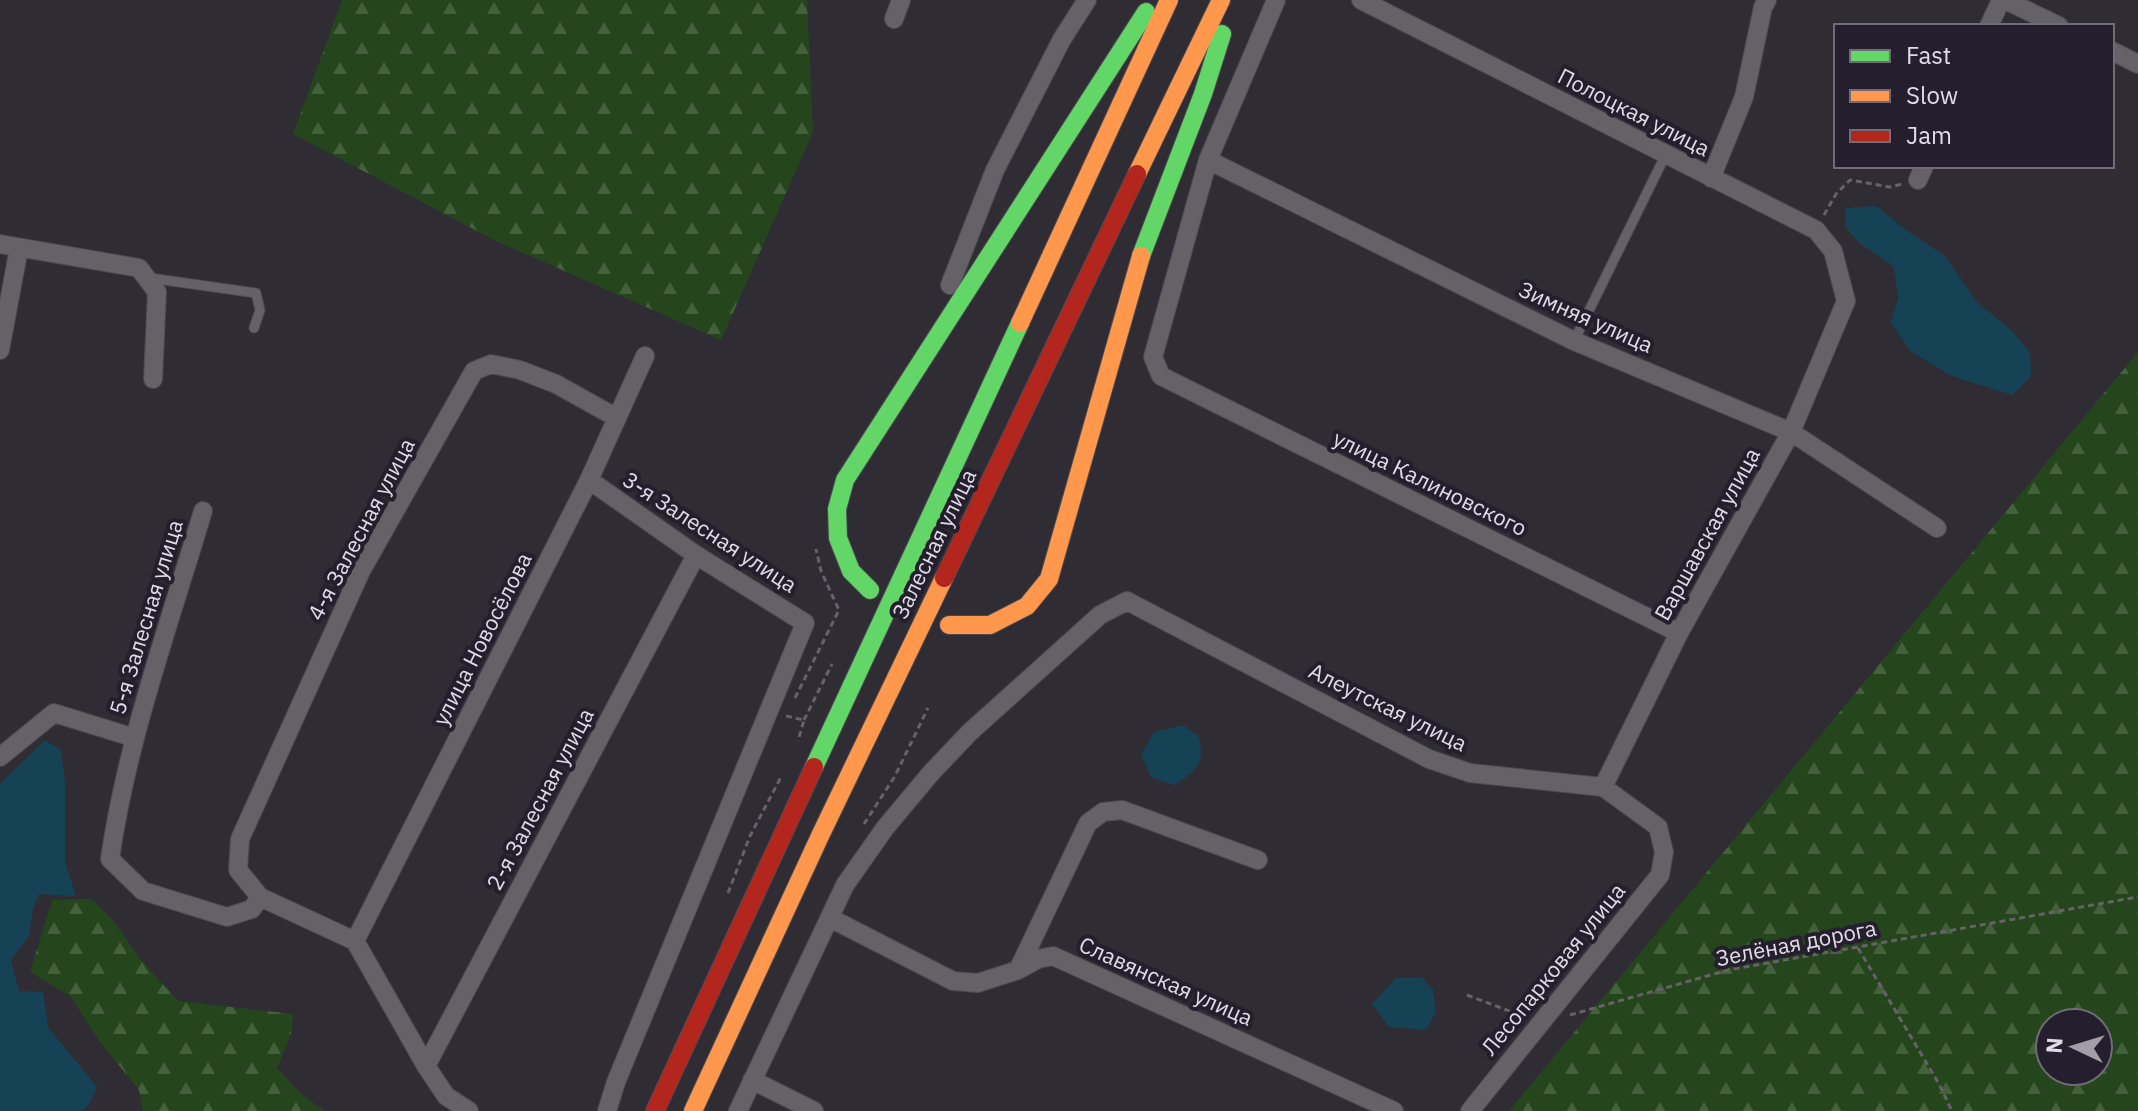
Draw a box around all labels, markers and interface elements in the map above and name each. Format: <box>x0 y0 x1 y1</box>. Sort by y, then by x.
legend <box>1834 24 2114 168</box>
text: Fast <box>1906 39 1951 71</box>
street label: Полоцкая улица <box>1553 61 1715 162</box>
text: Slow <box>1906 79 1958 111</box>
text: Jam <box>1906 119 1952 151</box>
street label: Зимняя улица <box>1515 274 1658 359</box>
street label: улица Калиновского <box>1329 423 1532 542</box>
street label: 4-я Залесная улица <box>300 433 421 625</box>
street label: Варшавская улица <box>1647 442 1766 625</box>
street label: 3-я Залесная улица <box>618 464 803 599</box>
street label: Залесная улица <box>885 464 982 623</box>
street label: 5-я Залесная улица <box>102 516 189 718</box>
street label: улица Новосёлова <box>425 547 538 730</box>
street label: Алеутская улица <box>1304 656 1472 758</box>
street label: 2-я Залесная улица <box>479 703 600 895</box>
street label: Лесопарковая улица <box>1474 876 1631 1061</box>
street label: Зелёная дорога <box>1713 913 1879 972</box>
street label: Славянская улица <box>1075 929 1258 1032</box>
north arrow <box>2034 1007 2114 1087</box>
text: N <box>2039 1037 2069 1055</box>

